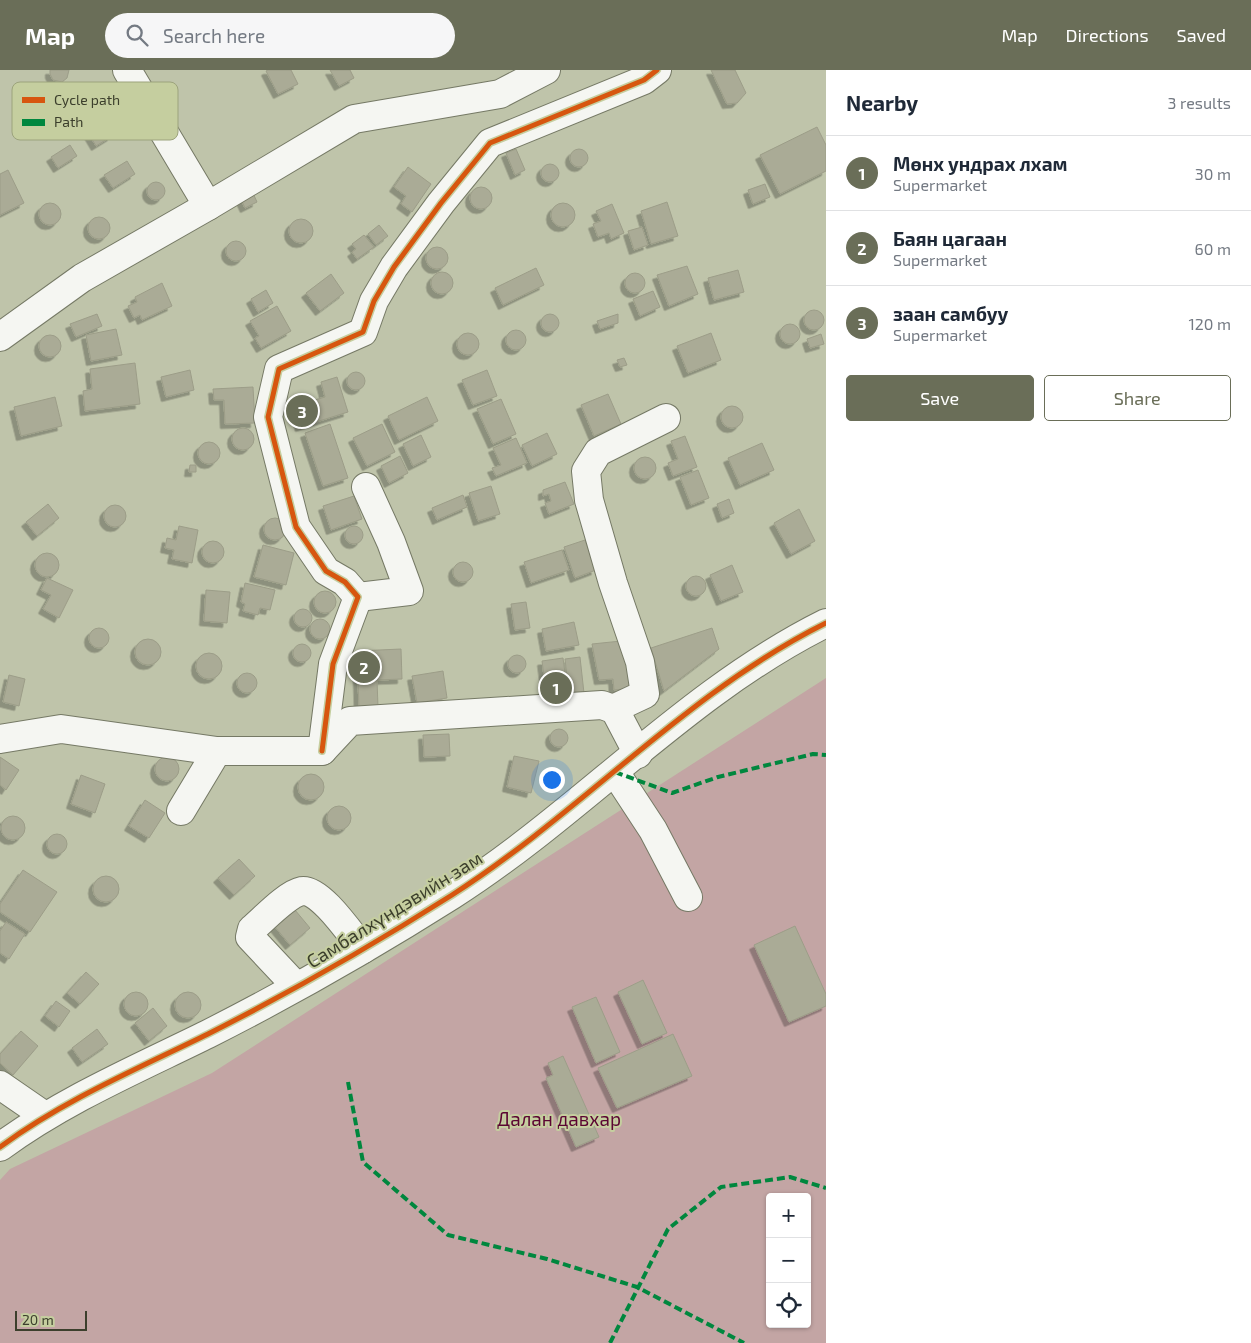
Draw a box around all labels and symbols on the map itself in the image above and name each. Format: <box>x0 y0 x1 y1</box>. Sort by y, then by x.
legend <box>12 82 178 140</box>
text: Cycle path <box>54 91 120 108</box>
text: Path <box>54 113 83 130</box>
pin: 3 <box>286 392 318 430</box>
pin: 2 <box>348 648 380 686</box>
pin: 1 <box>540 669 572 707</box>
your location <box>539 767 565 793</box>
street label: Самбалхүндэвийн зам <box>302 846 486 972</box>
park label: Далан давхар <box>497 1107 621 1130</box>
scale bar <box>15 1308 88 1331</box>

